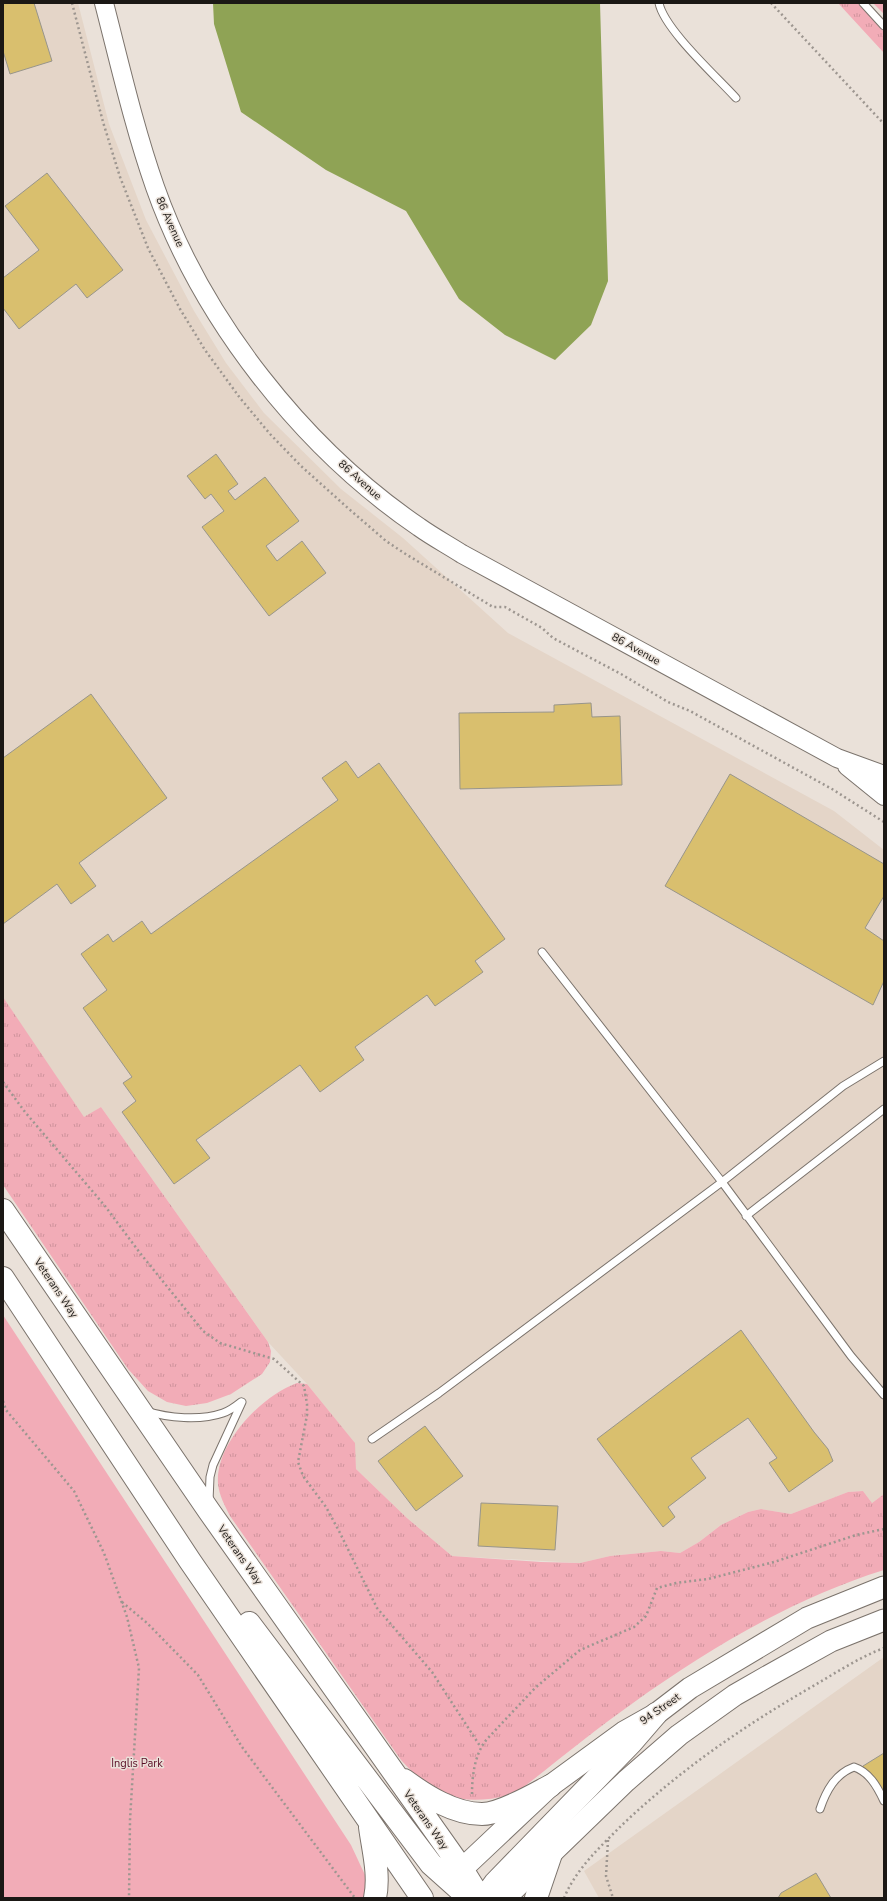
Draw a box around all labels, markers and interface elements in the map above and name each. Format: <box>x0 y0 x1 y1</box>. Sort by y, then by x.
street label: 86 Avenue <box>152 195 188 250</box>
street label: 86 Avenue <box>335 457 385 504</box>
street label: 86 Avenue <box>609 629 663 669</box>
street label: Veterans Way <box>30 1254 82 1321</box>
street label: Veterans Way <box>213 1521 266 1588</box>
street label: 94 Street <box>637 1690 683 1728</box>
park label: Inglis Park <box>111 1756 163 1771</box>
street label: Veterans Way <box>399 1786 452 1853</box>

